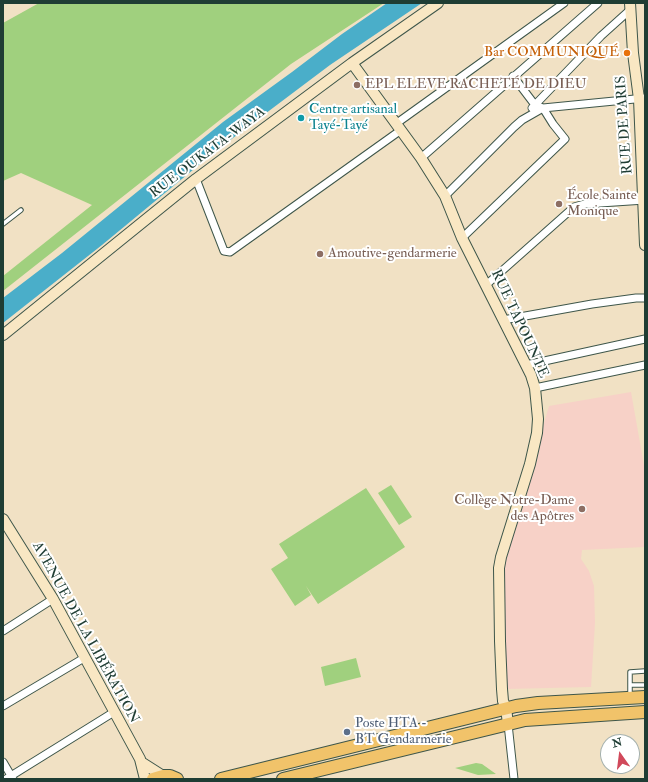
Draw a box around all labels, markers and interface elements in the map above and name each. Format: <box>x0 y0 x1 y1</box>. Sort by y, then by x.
place label: Bar COMMUNIQUÉ <box>484 45 619 61</box>
marker: Bar COMMUNIQUÉ <box>622 48 632 58</box>
street label: RUE DE PARIS <box>613 75 637 175</box>
place label: EPL ELEVE RACHETÉ DE DIEU <box>365 77 586 93</box>
marker: EPL ELEVE RACHETÉ DE DIEU <box>352 80 362 90</box>
place label: Centre artisanal Tayé-Tayé <box>309 102 397 134</box>
street label: RUE OUKATA-WAYA <box>147 104 269 202</box>
marker: Centre artisanal Tayé-Tayé <box>296 113 306 123</box>
place label: École Sainte Monique <box>567 188 636 220</box>
marker: École Sainte Monique <box>554 199 564 209</box>
place label: Amoutive-gendarmerie <box>328 246 457 262</box>
marker: Amoutive-gendarmerie <box>315 249 325 259</box>
street label: RUE TAPOUNTE <box>487 267 551 381</box>
place label: Collège Notre-Dame des Apôtres <box>454 493 574 526</box>
marker: Collège Notre-Dame des Apôtres <box>577 504 587 514</box>
street label: AVENUE DE LA LIBÉRATION <box>28 539 142 727</box>
place label: Poste HTA - BT Gendarmerie <box>355 716 452 748</box>
marker: Poste HTA - BT Gendarmerie <box>342 727 352 737</box>
north arrow <box>600 734 640 774</box>
text: N <box>611 735 624 750</box>

